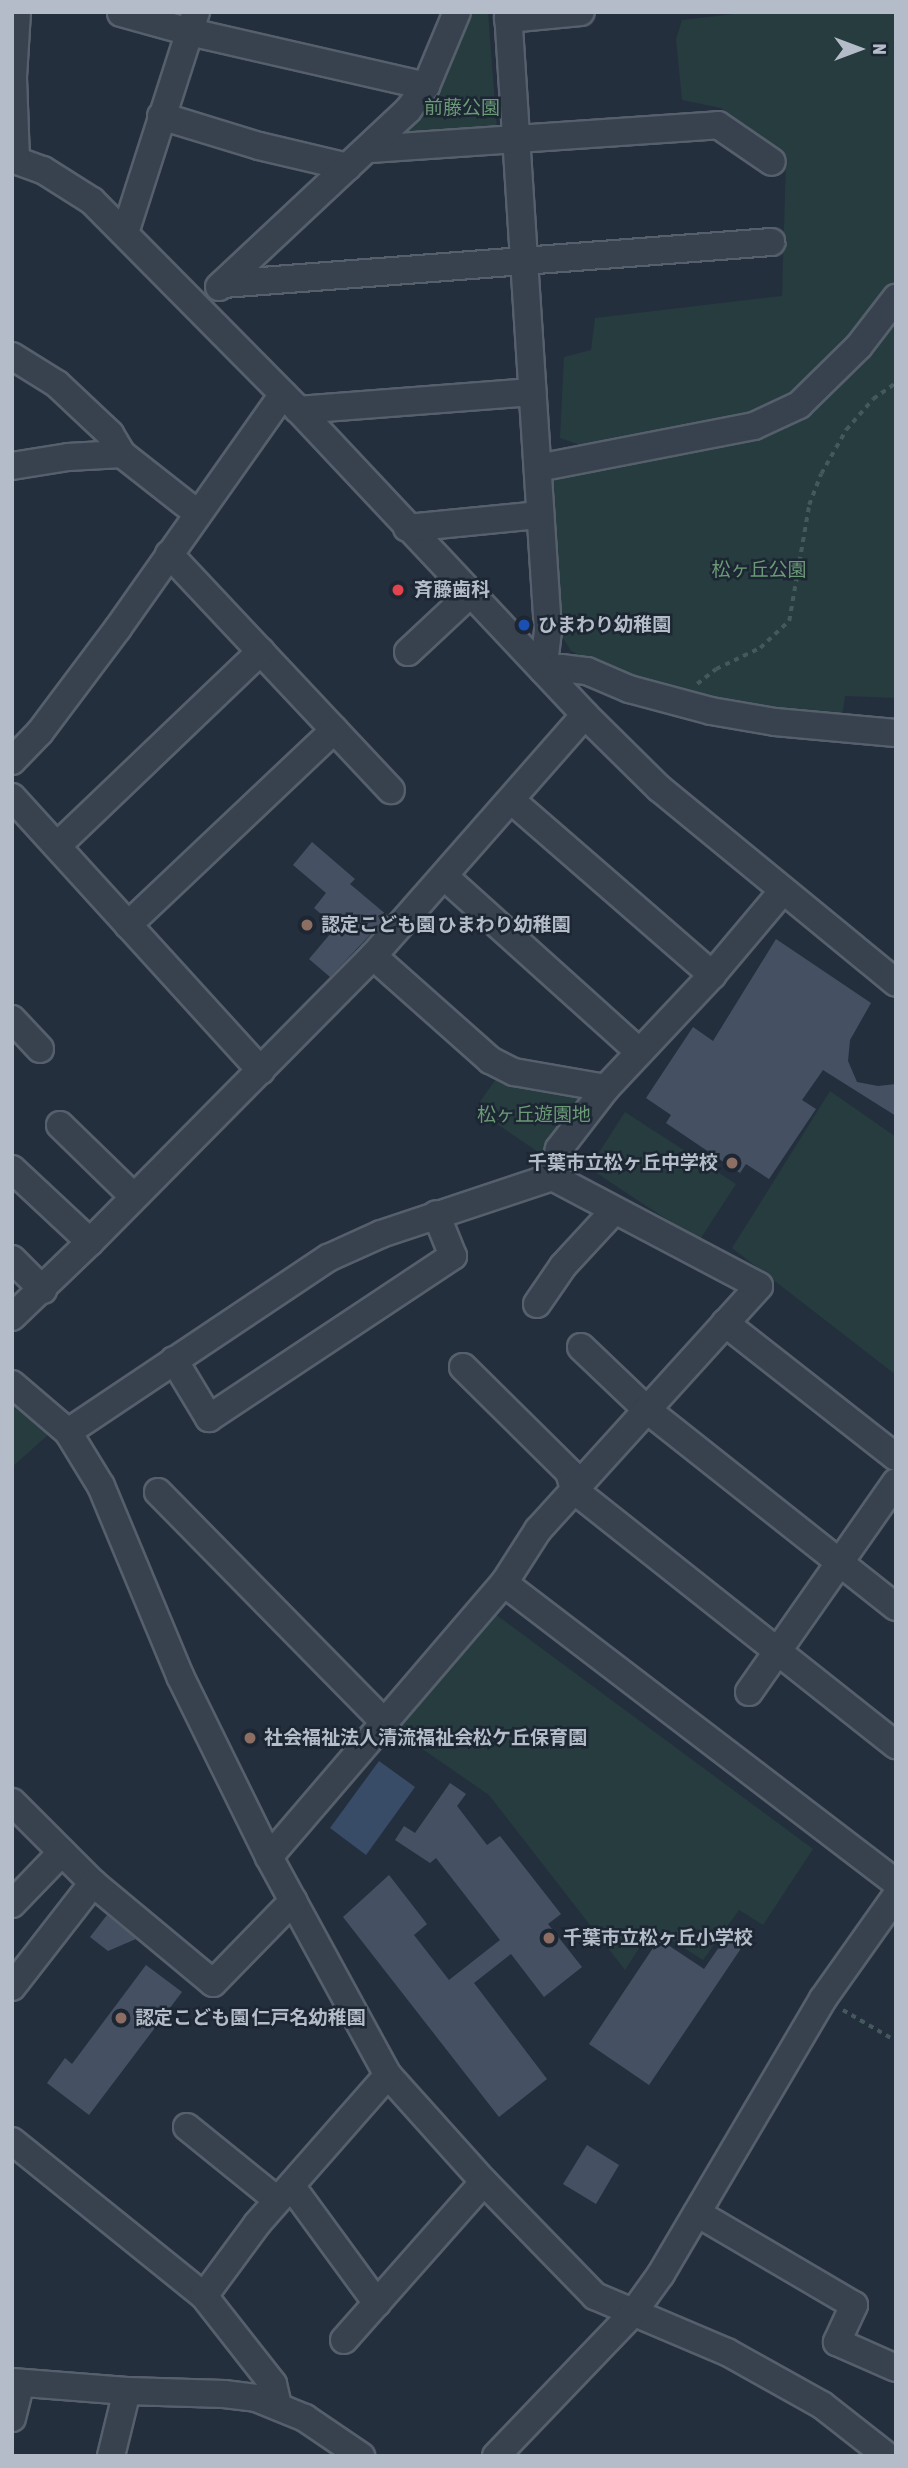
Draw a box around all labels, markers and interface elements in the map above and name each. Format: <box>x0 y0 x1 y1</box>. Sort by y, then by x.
north arrow <box>824 14 894 84</box>
text: N <box>869 43 891 55</box>
park label: 前藤公園 <box>424 97 500 119</box>
park label: 松ヶ丘公園 <box>712 559 806 581</box>
place label: 斉藤歯科 <box>414 579 490 601</box>
marker: 斉藤歯科 <box>388 580 408 600</box>
place label: ひまわり幼稚園 <box>538 614 671 636</box>
marker: ひまわり幼稚園 <box>516 617 532 633</box>
place label: 認定こども園 ひまわり幼稚園 <box>321 914 571 936</box>
marker: 認定こども園 ひまわり幼稚園 <box>299 917 315 933</box>
park label: 松ヶ丘遊園地 <box>477 1104 591 1126</box>
place label: 千葉市立松ヶ丘中学校 <box>528 1152 718 1174</box>
marker: 千葉市立松ヶ丘中学校 <box>724 1155 740 1171</box>
place label: 社会福祉法人清流福祉会松ケ丘保育園 <box>264 1727 587 1749</box>
marker: 社会福祉法人清流福祉会松ケ丘保育園 <box>242 1730 258 1746</box>
place label: 千葉市立松ヶ丘小学校 <box>563 1927 753 1949</box>
marker: 千葉市立松ヶ丘小学校 <box>541 1930 557 1946</box>
place label: 認定こども園 仁戸名幼稚園 <box>135 2007 366 2029</box>
marker: 認定こども園 仁戸名幼稚園 <box>113 2010 129 2026</box>

